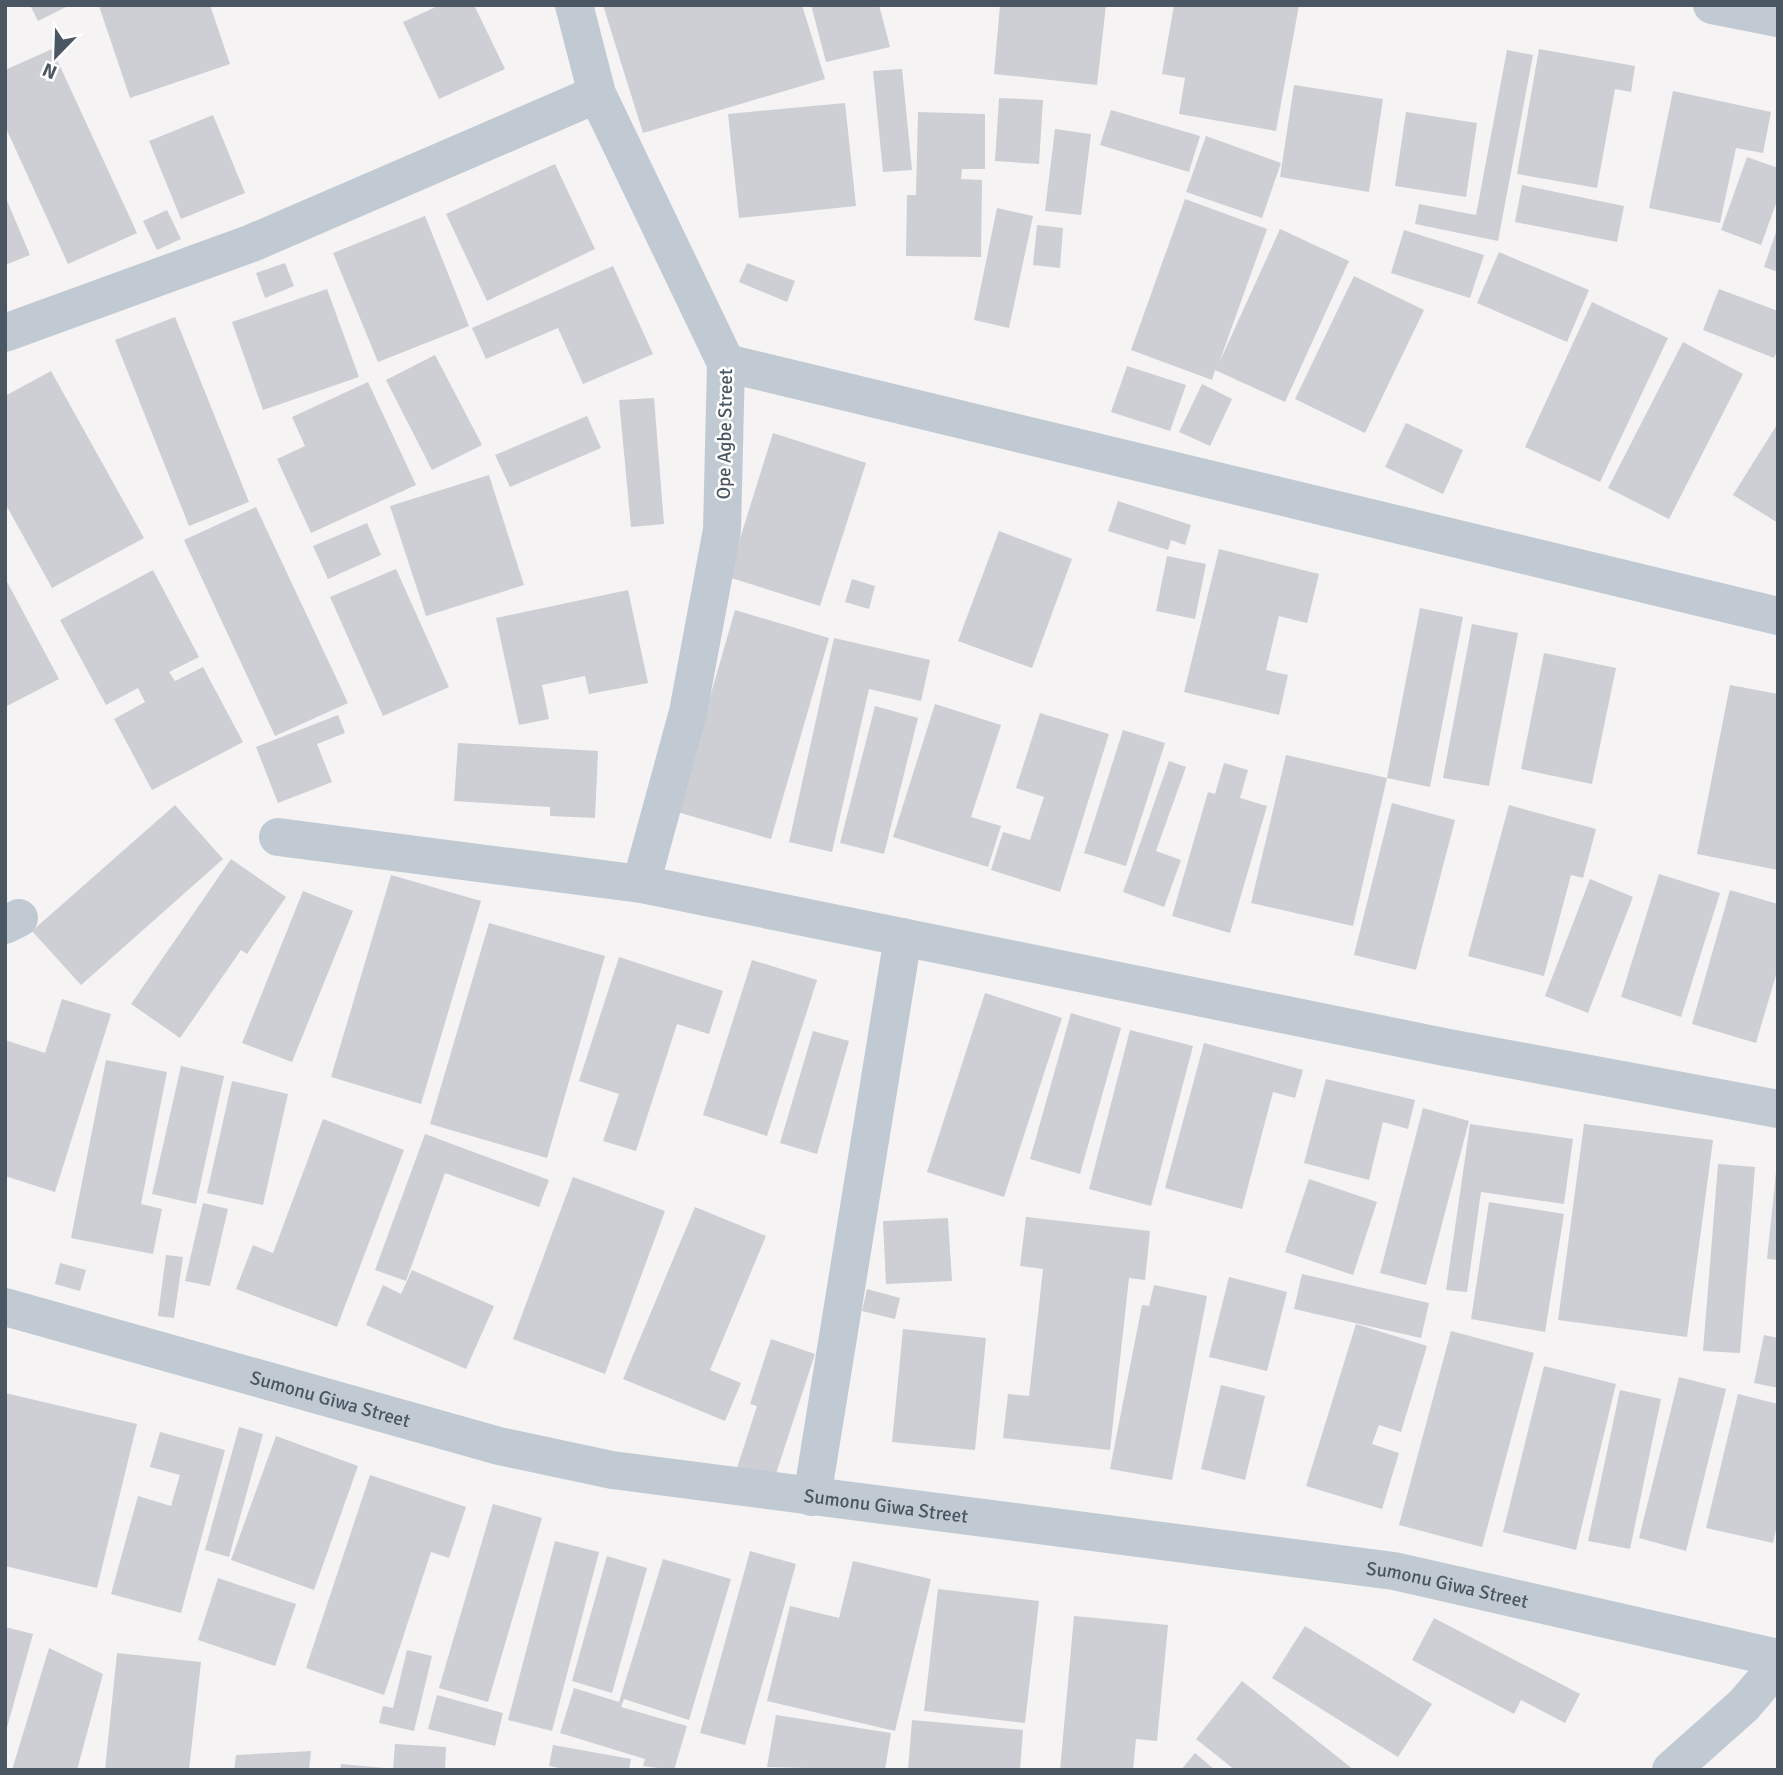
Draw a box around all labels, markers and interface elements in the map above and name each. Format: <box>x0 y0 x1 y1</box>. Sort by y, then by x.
north arrow <box>21 21 91 91</box>
text: N <box>39 57 61 84</box>
street label: Ope Agbe Street <box>712 368 738 500</box>
street label: Sumonu Giwa Street <box>247 1366 413 1434</box>
street label: Sumonu Giwa Street <box>802 1484 970 1529</box>
street label: Sumonu Giwa Street <box>1365 1557 1531 1614</box>

